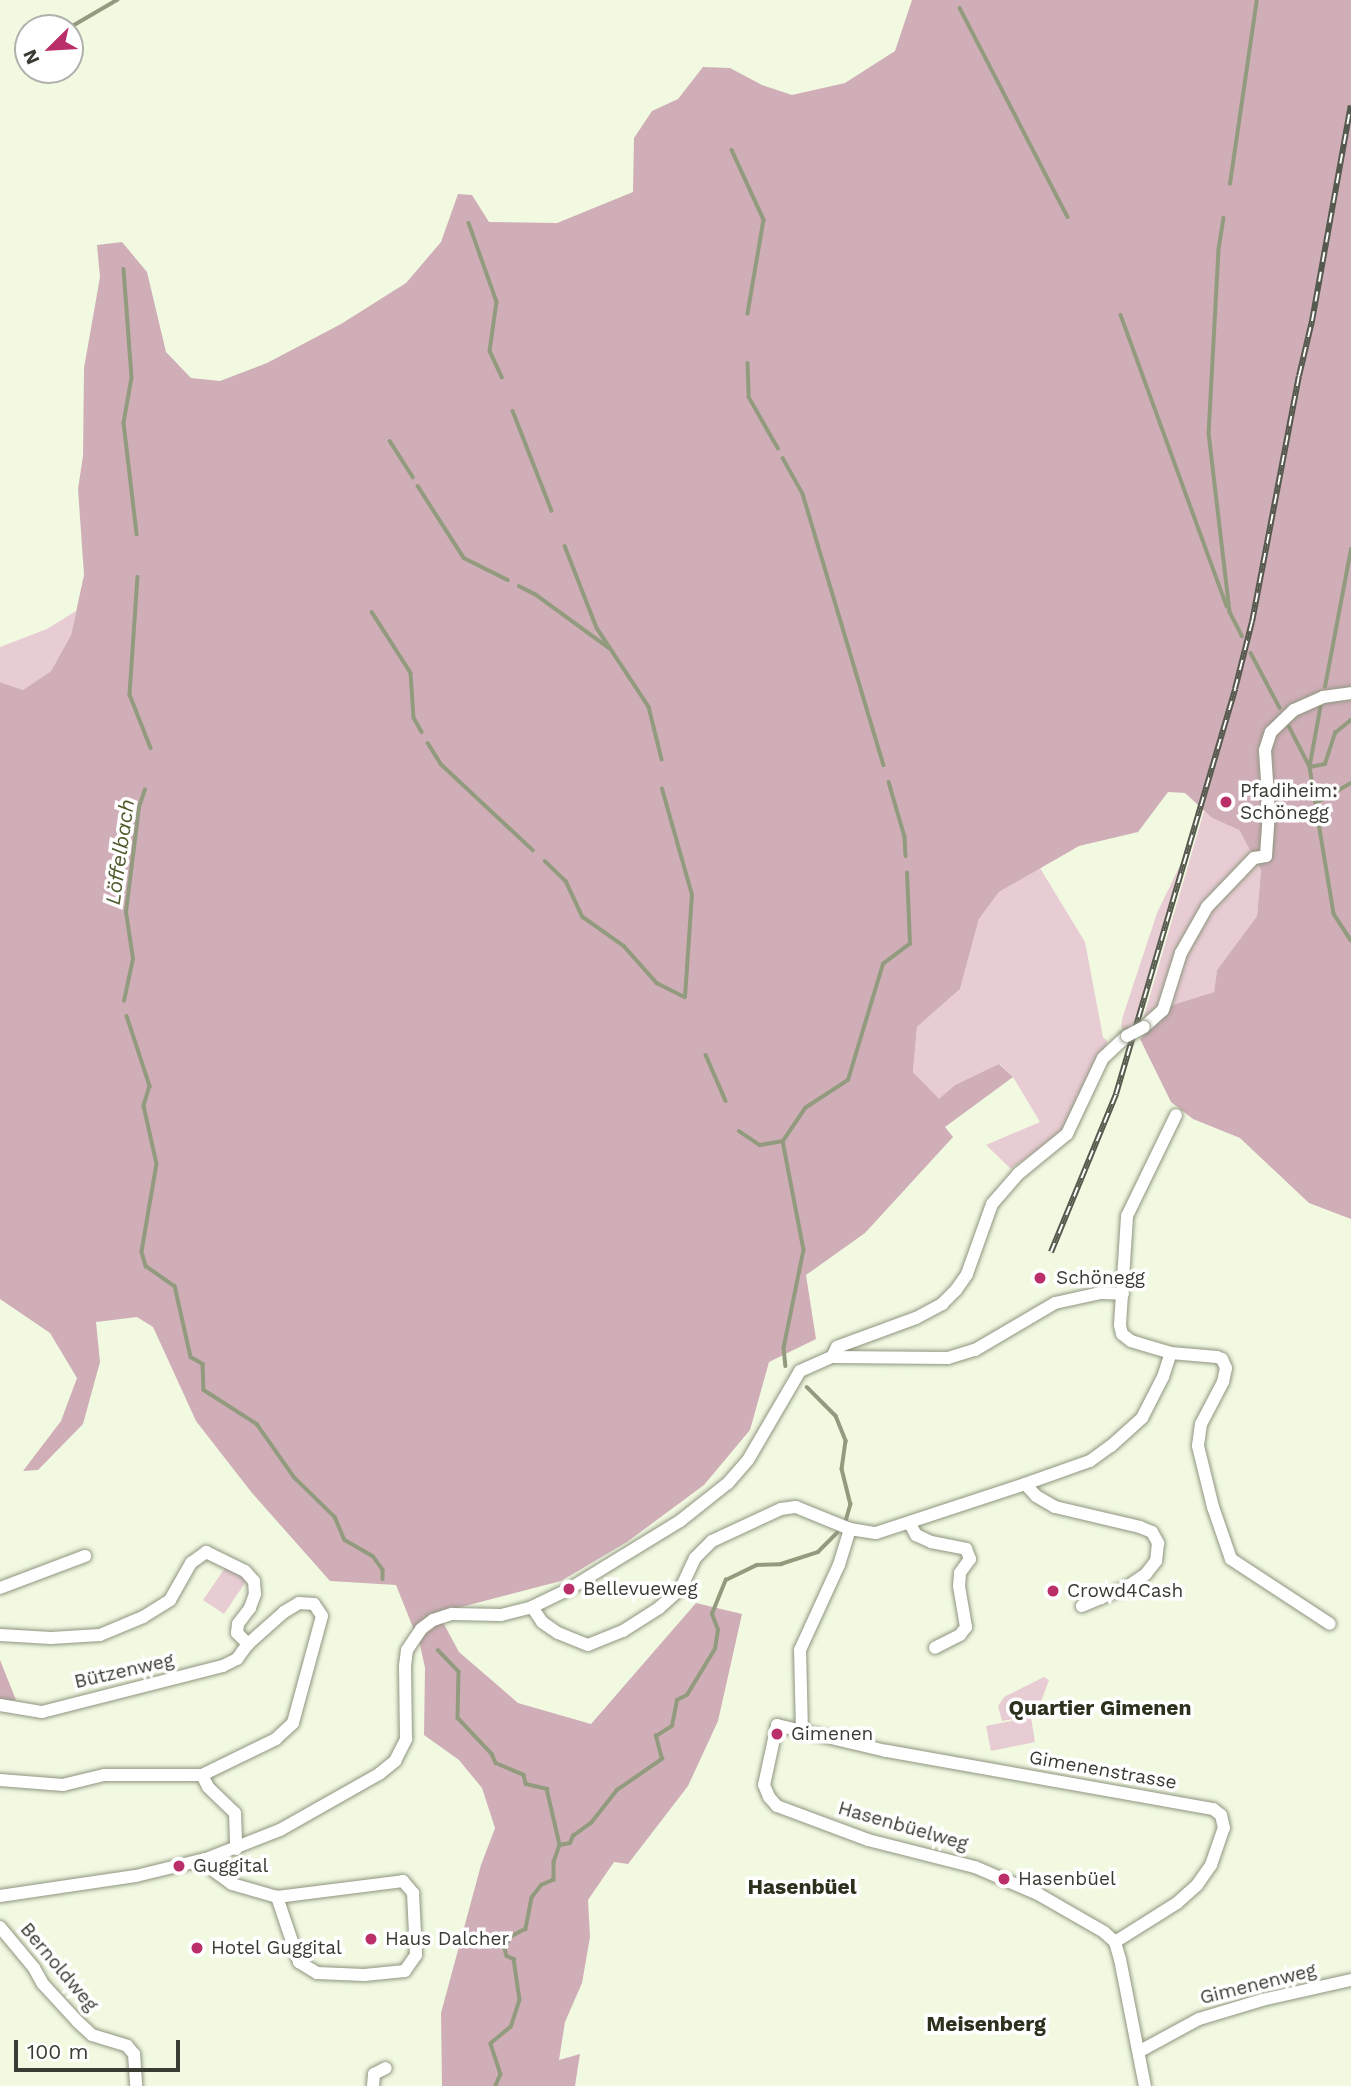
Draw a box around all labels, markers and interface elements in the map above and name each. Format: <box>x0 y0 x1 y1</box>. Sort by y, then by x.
north arrow <box>14 14 84 84</box>
text: N <box>18 46 45 68</box>
place label: Pfadiheim: Schönegg <box>1240 780 1338 824</box>
marker: Pfadiheim: Schönegg <box>1218 794 1234 810</box>
water label: Löffelbach <box>100 798 140 906</box>
place label: Schönegg <box>1056 1267 1145 1289</box>
marker: Schönegg <box>1030 1268 1050 1288</box>
place label: Bellevueweg <box>583 1578 698 1600</box>
place label: Crowd4Cash <box>1067 1580 1183 1602</box>
marker: Bellevueweg <box>561 1581 577 1597</box>
marker: Crowd4Cash <box>1045 1583 1061 1599</box>
street label: Bützenweg <box>72 1648 176 1694</box>
district label: Quartier Gimenen <box>1008 1695 1192 1721</box>
place label: Gimenen <box>791 1723 873 1745</box>
marker: Gimenen <box>769 1726 785 1742</box>
street label: Gimenenstrasse <box>1027 1746 1179 1794</box>
street label: Hasenbüelweg <box>835 1797 971 1855</box>
place label: Guggital <box>193 1855 268 1877</box>
marker: Guggital <box>171 1858 187 1874</box>
place label: Hasenbüel <box>1018 1868 1116 1890</box>
marker: Hasenbüel <box>996 1871 1012 1887</box>
district label: Hasenbüel <box>747 1874 857 1900</box>
street label: Bernoldweg <box>15 1918 103 2016</box>
place label: Haus Dalcher <box>385 1928 509 1950</box>
marker: Haus Dalcher <box>363 1931 379 1947</box>
place label: Hotel Guggital <box>211 1937 343 1959</box>
marker: Hotel Guggital <box>189 1940 205 1956</box>
street label: Gimenenweg <box>1198 1959 1318 2009</box>
district label: Meisenberg <box>926 2011 1046 2037</box>
scale bar <box>18 2026 184 2070</box>
text: 100 m <box>27 2039 89 2064</box>

